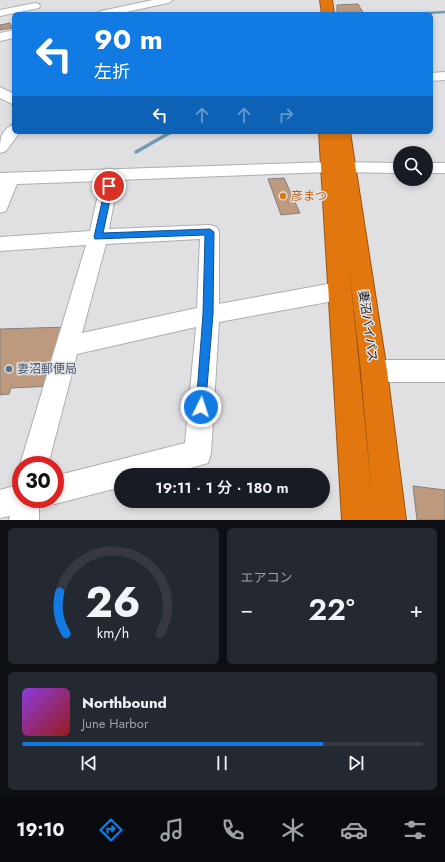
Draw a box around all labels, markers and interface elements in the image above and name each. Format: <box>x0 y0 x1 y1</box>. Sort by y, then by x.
text: 90 m <box>94 19 163 60</box>
icon: left <box>28 28 80 80</box>
text: 左折 <box>94 59 130 85</box>
icon: left <box>149 104 171 126</box>
icon: ahead <box>191 104 213 126</box>
icon: ahead <box>233 104 255 126</box>
icon: right <box>275 104 297 126</box>
map controls <box>393 146 433 186</box>
button: search <box>393 146 433 186</box>
pin <box>92 169 126 203</box>
icon: arrive <box>98 175 120 197</box>
place label: 彦まつ <box>291 187 327 205</box>
marker: 彦まつ <box>278 191 288 201</box>
street label: 妻沼バイパス <box>354 289 382 363</box>
place label: 妻沼郵便局 <box>17 360 77 378</box>
marker: 妻沼郵便局 <box>4 364 14 374</box>
position arrow <box>180 386 222 428</box>
speed limit sign: 30 <box>12 456 64 508</box>
text: 19:11 · 1 分 · 180 m <box>155 477 289 499</box>
text: エアコン <box>241 568 293 587</box>
text: 26 <box>86 572 141 633</box>
text: 22° <box>308 588 355 631</box>
text: − <box>241 593 253 625</box>
text: + <box>409 593 423 625</box>
text: km/h <box>97 623 129 643</box>
text: Northbound <box>82 692 167 714</box>
text: June Harbor <box>82 714 148 733</box>
icon: previous <box>78 752 100 774</box>
icon: pause <box>211 752 233 774</box>
icon: next <box>345 752 367 774</box>
icon: directions <box>97 816 125 844</box>
icon: music <box>158 816 186 844</box>
icon: phone <box>219 816 247 844</box>
icon: climate <box>279 816 307 844</box>
icon: car <box>340 816 368 844</box>
icon: filters <box>401 816 429 844</box>
text: 19:10 <box>16 817 64 843</box>

